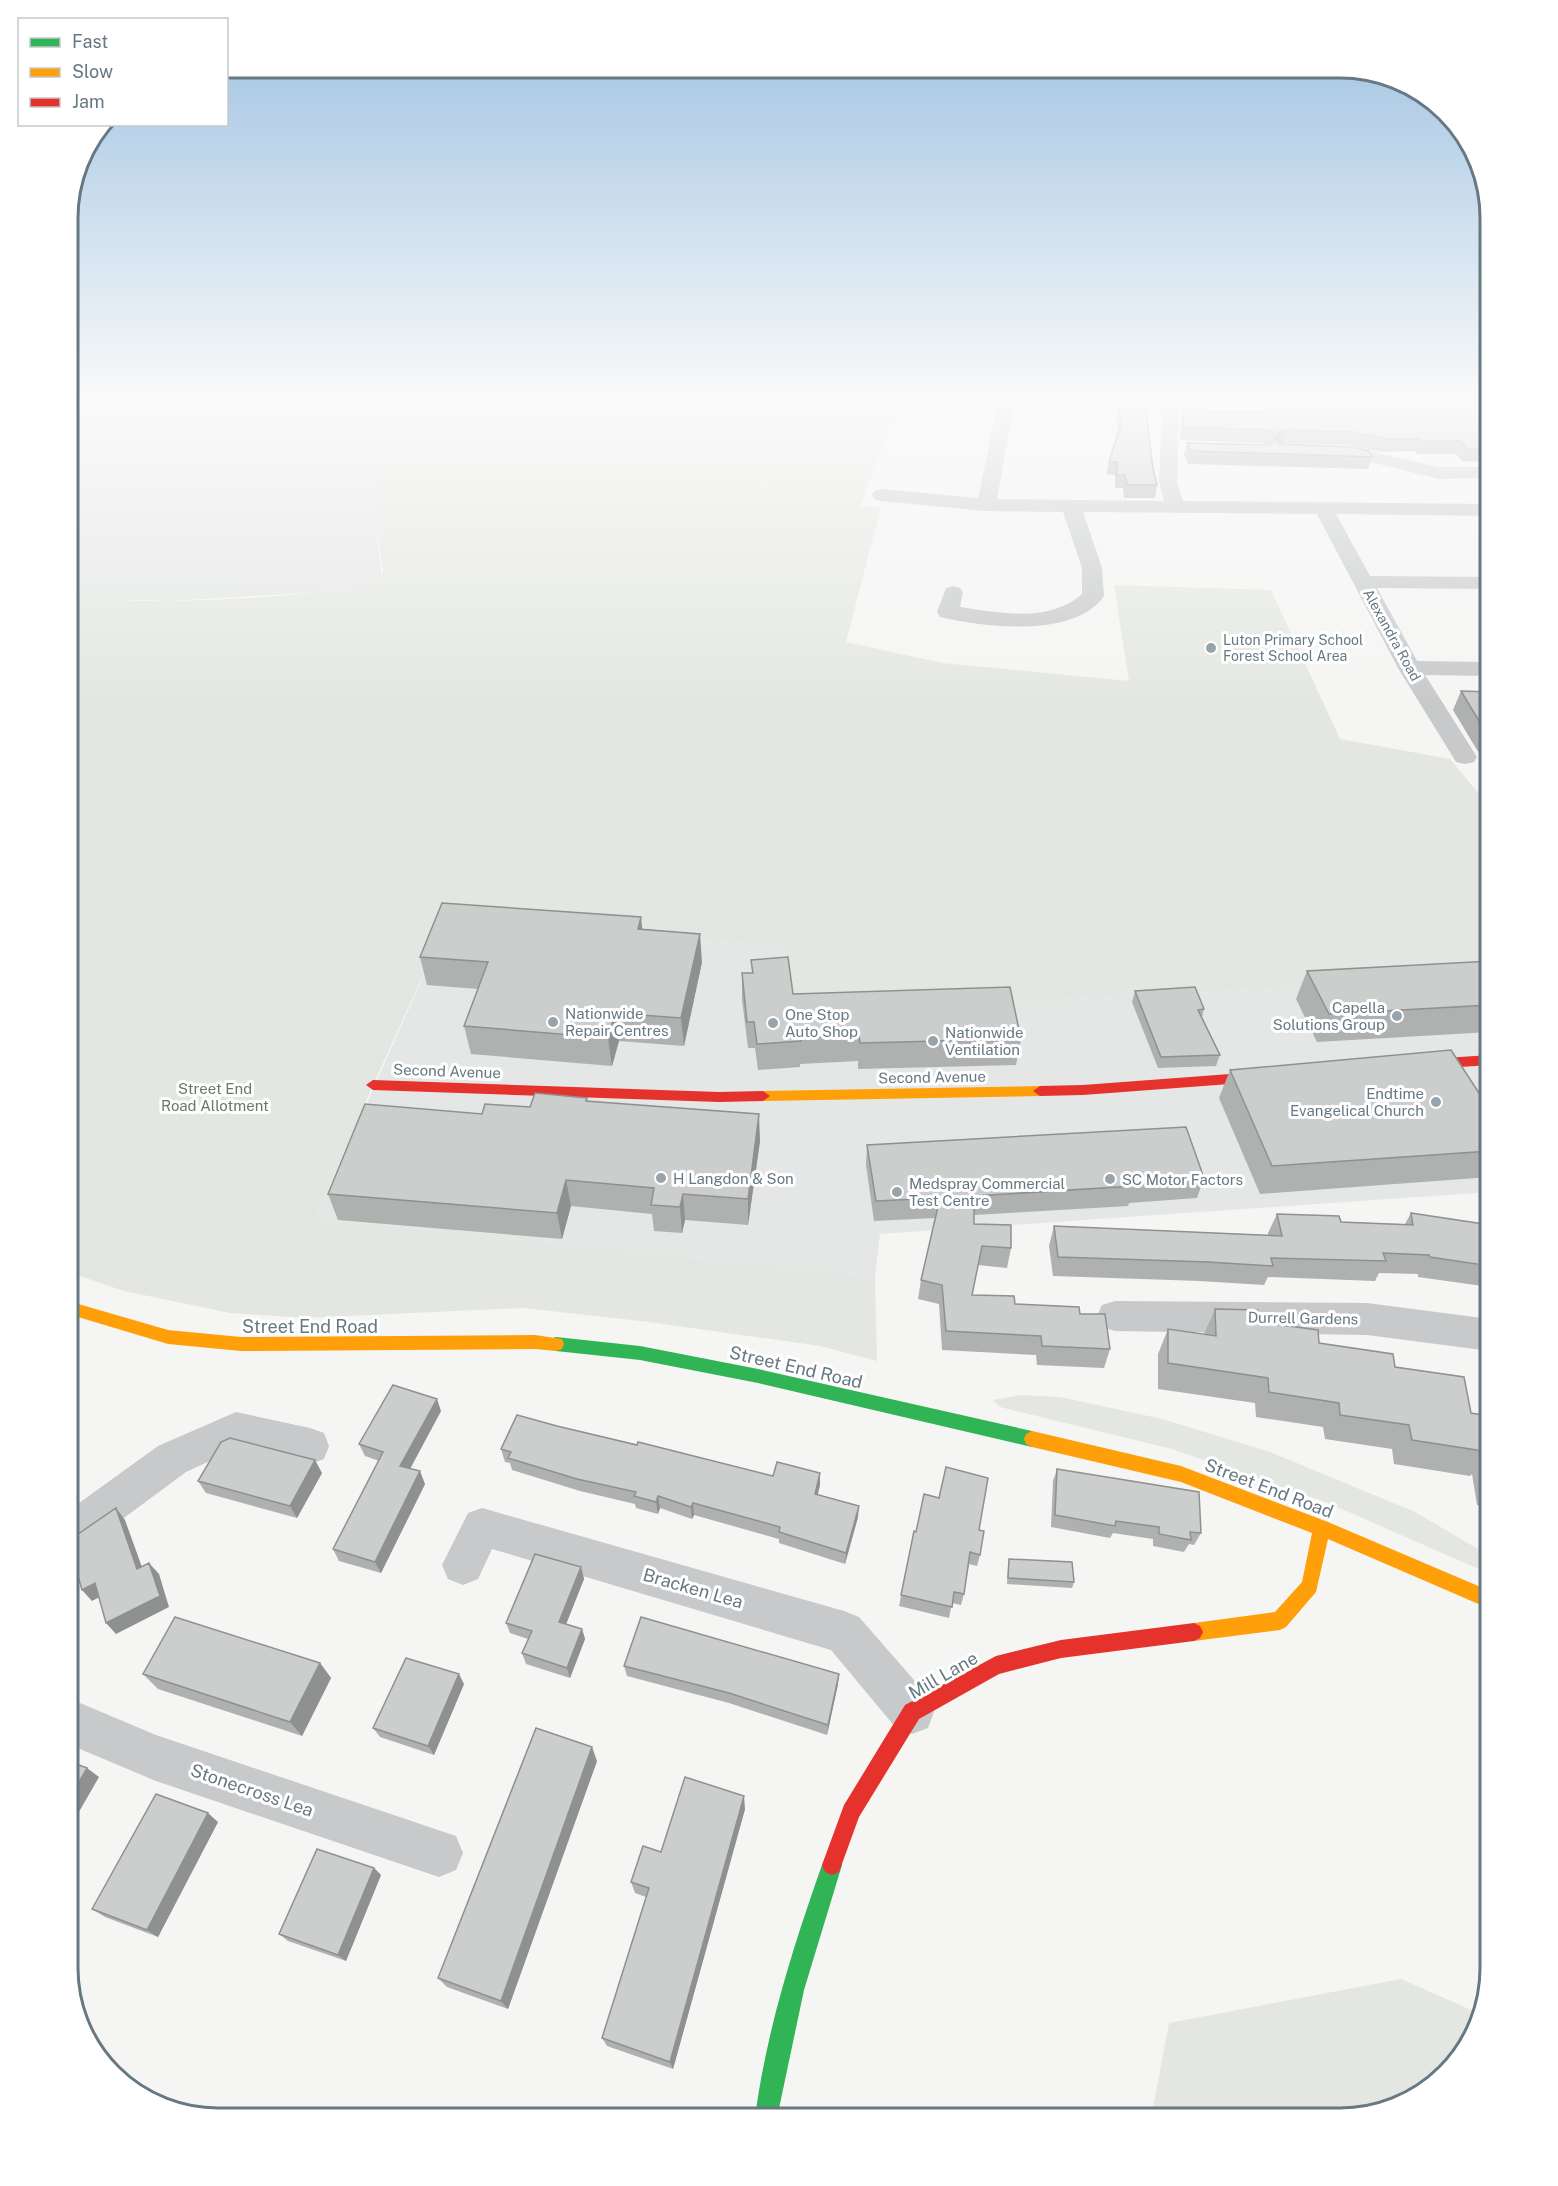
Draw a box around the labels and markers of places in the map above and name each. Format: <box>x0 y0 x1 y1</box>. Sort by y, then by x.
place label: Luton Primary School Forest School Area <box>1223 632 1363 664</box>
marker: Luton Primary School Forest School Area <box>1204 641 1218 655</box>
place label: Capella Solutions Group <box>1273 999 1385 1033</box>
place label: Nationwide Repair Centres <box>565 1005 669 1039</box>
place label: One Stop Auto Shop <box>785 1006 858 1040</box>
marker: Capella Solutions Group <box>1390 1009 1404 1023</box>
marker: Nationwide Repair Centres <box>546 1015 560 1029</box>
marker: One Stop Auto Shop <box>766 1016 780 1030</box>
place label: Nationwide Ventilation <box>945 1024 1024 1058</box>
marker: Nationwide Ventilation <box>926 1034 940 1048</box>
place label: Endtime Evangelical Church <box>1290 1085 1424 1119</box>
marker: Endtime Evangelical Church <box>1429 1095 1443 1109</box>
place label: H Langdon & Son <box>673 1170 794 1187</box>
marker: H Langdon & Son <box>654 1171 668 1185</box>
place label: SC Motor Factors <box>1122 1171 1243 1188</box>
marker: SC Motor Factors <box>1103 1172 1117 1186</box>
place label: Medspray Commercial Test Centre <box>909 1175 1065 1209</box>
marker: Medspray Commercial Test Centre <box>890 1185 904 1199</box>

